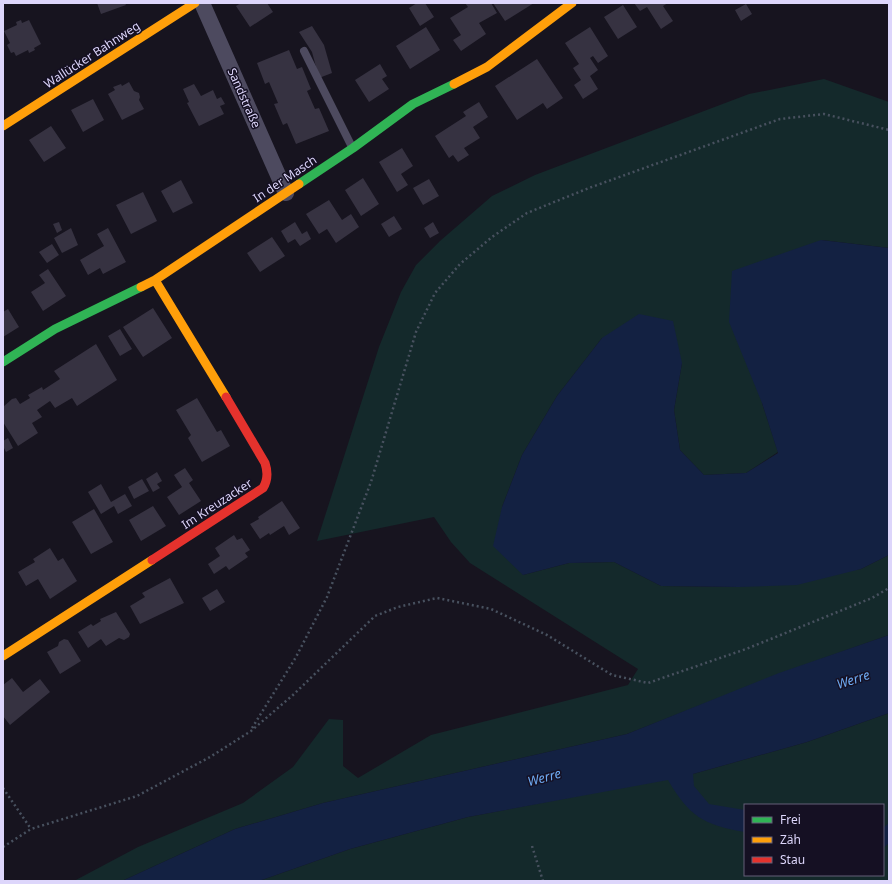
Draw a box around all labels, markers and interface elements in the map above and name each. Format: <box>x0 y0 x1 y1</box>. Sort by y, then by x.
street label: Wallücker Bahnweg <box>40 17 143 92</box>
street label: Sandstraße <box>224 65 265 131</box>
street label: In der Masch <box>250 151 320 206</box>
street label: Im Kreuzacker <box>178 474 255 533</box>
water label: Werre <box>834 665 872 693</box>
water label: Werre <box>525 764 563 790</box>
legend <box>744 804 884 876</box>
text: Frei <box>780 811 801 828</box>
text: Zäh <box>780 831 801 848</box>
text: Stau <box>780 851 805 868</box>

